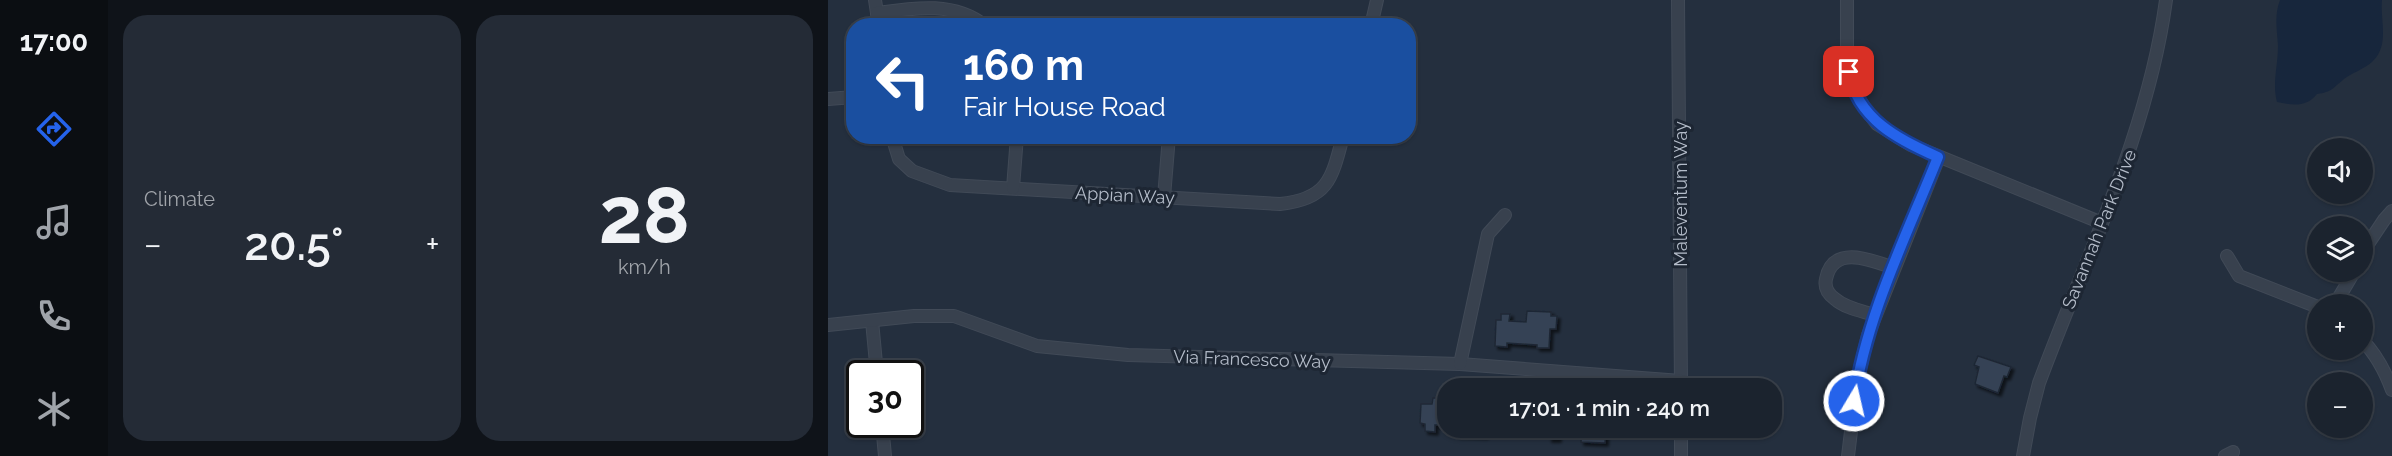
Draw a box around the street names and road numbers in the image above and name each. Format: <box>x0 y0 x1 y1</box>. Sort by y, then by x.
street label: Maleventum Way <box>1670 121 1691 267</box>
street label: Savannah Park Drive <box>2057 146 2141 312</box>
street label: Appian Way <box>1075 182 1176 208</box>
street label: Via Francesco Way <box>1173 346 1331 372</box>

